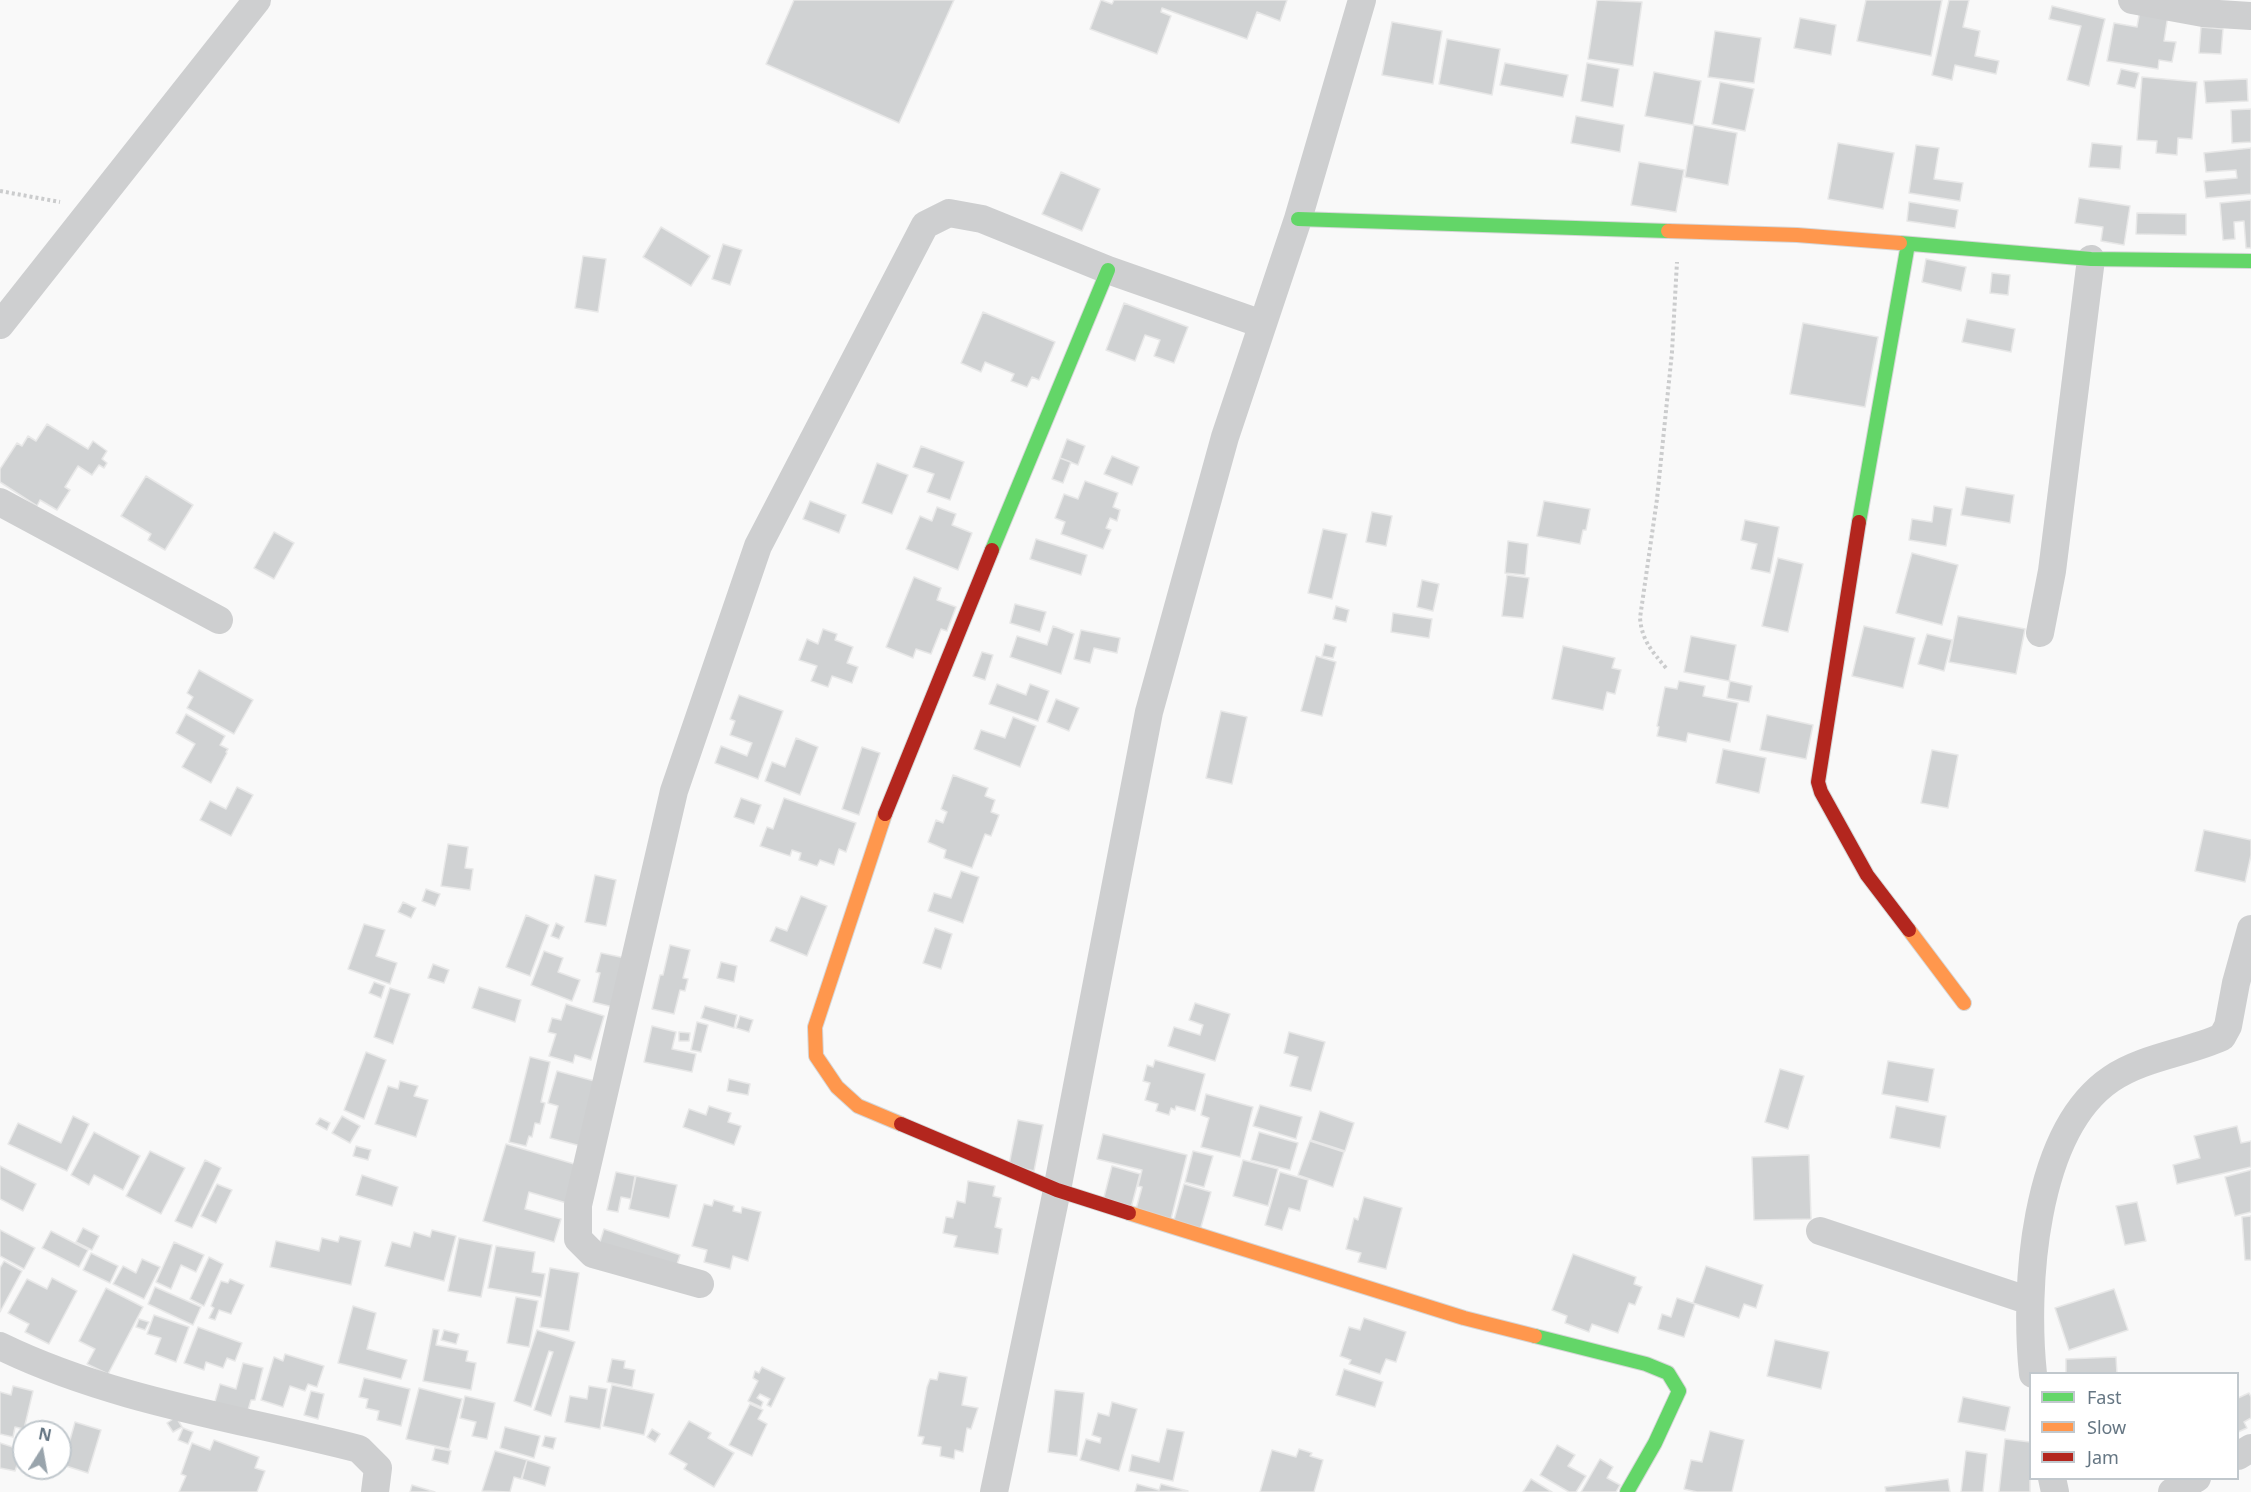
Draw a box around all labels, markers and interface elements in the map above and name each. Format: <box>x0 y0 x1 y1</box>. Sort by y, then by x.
legend <box>2029 1372 2239 1480</box>
text: Fast <box>2087 1385 2122 1409</box>
text: Slow <box>2087 1415 2126 1439</box>
north arrow <box>12 1420 72 1480</box>
text: N <box>37 1422 54 1446</box>
text: Jam <box>2087 1445 2119 1469</box>

